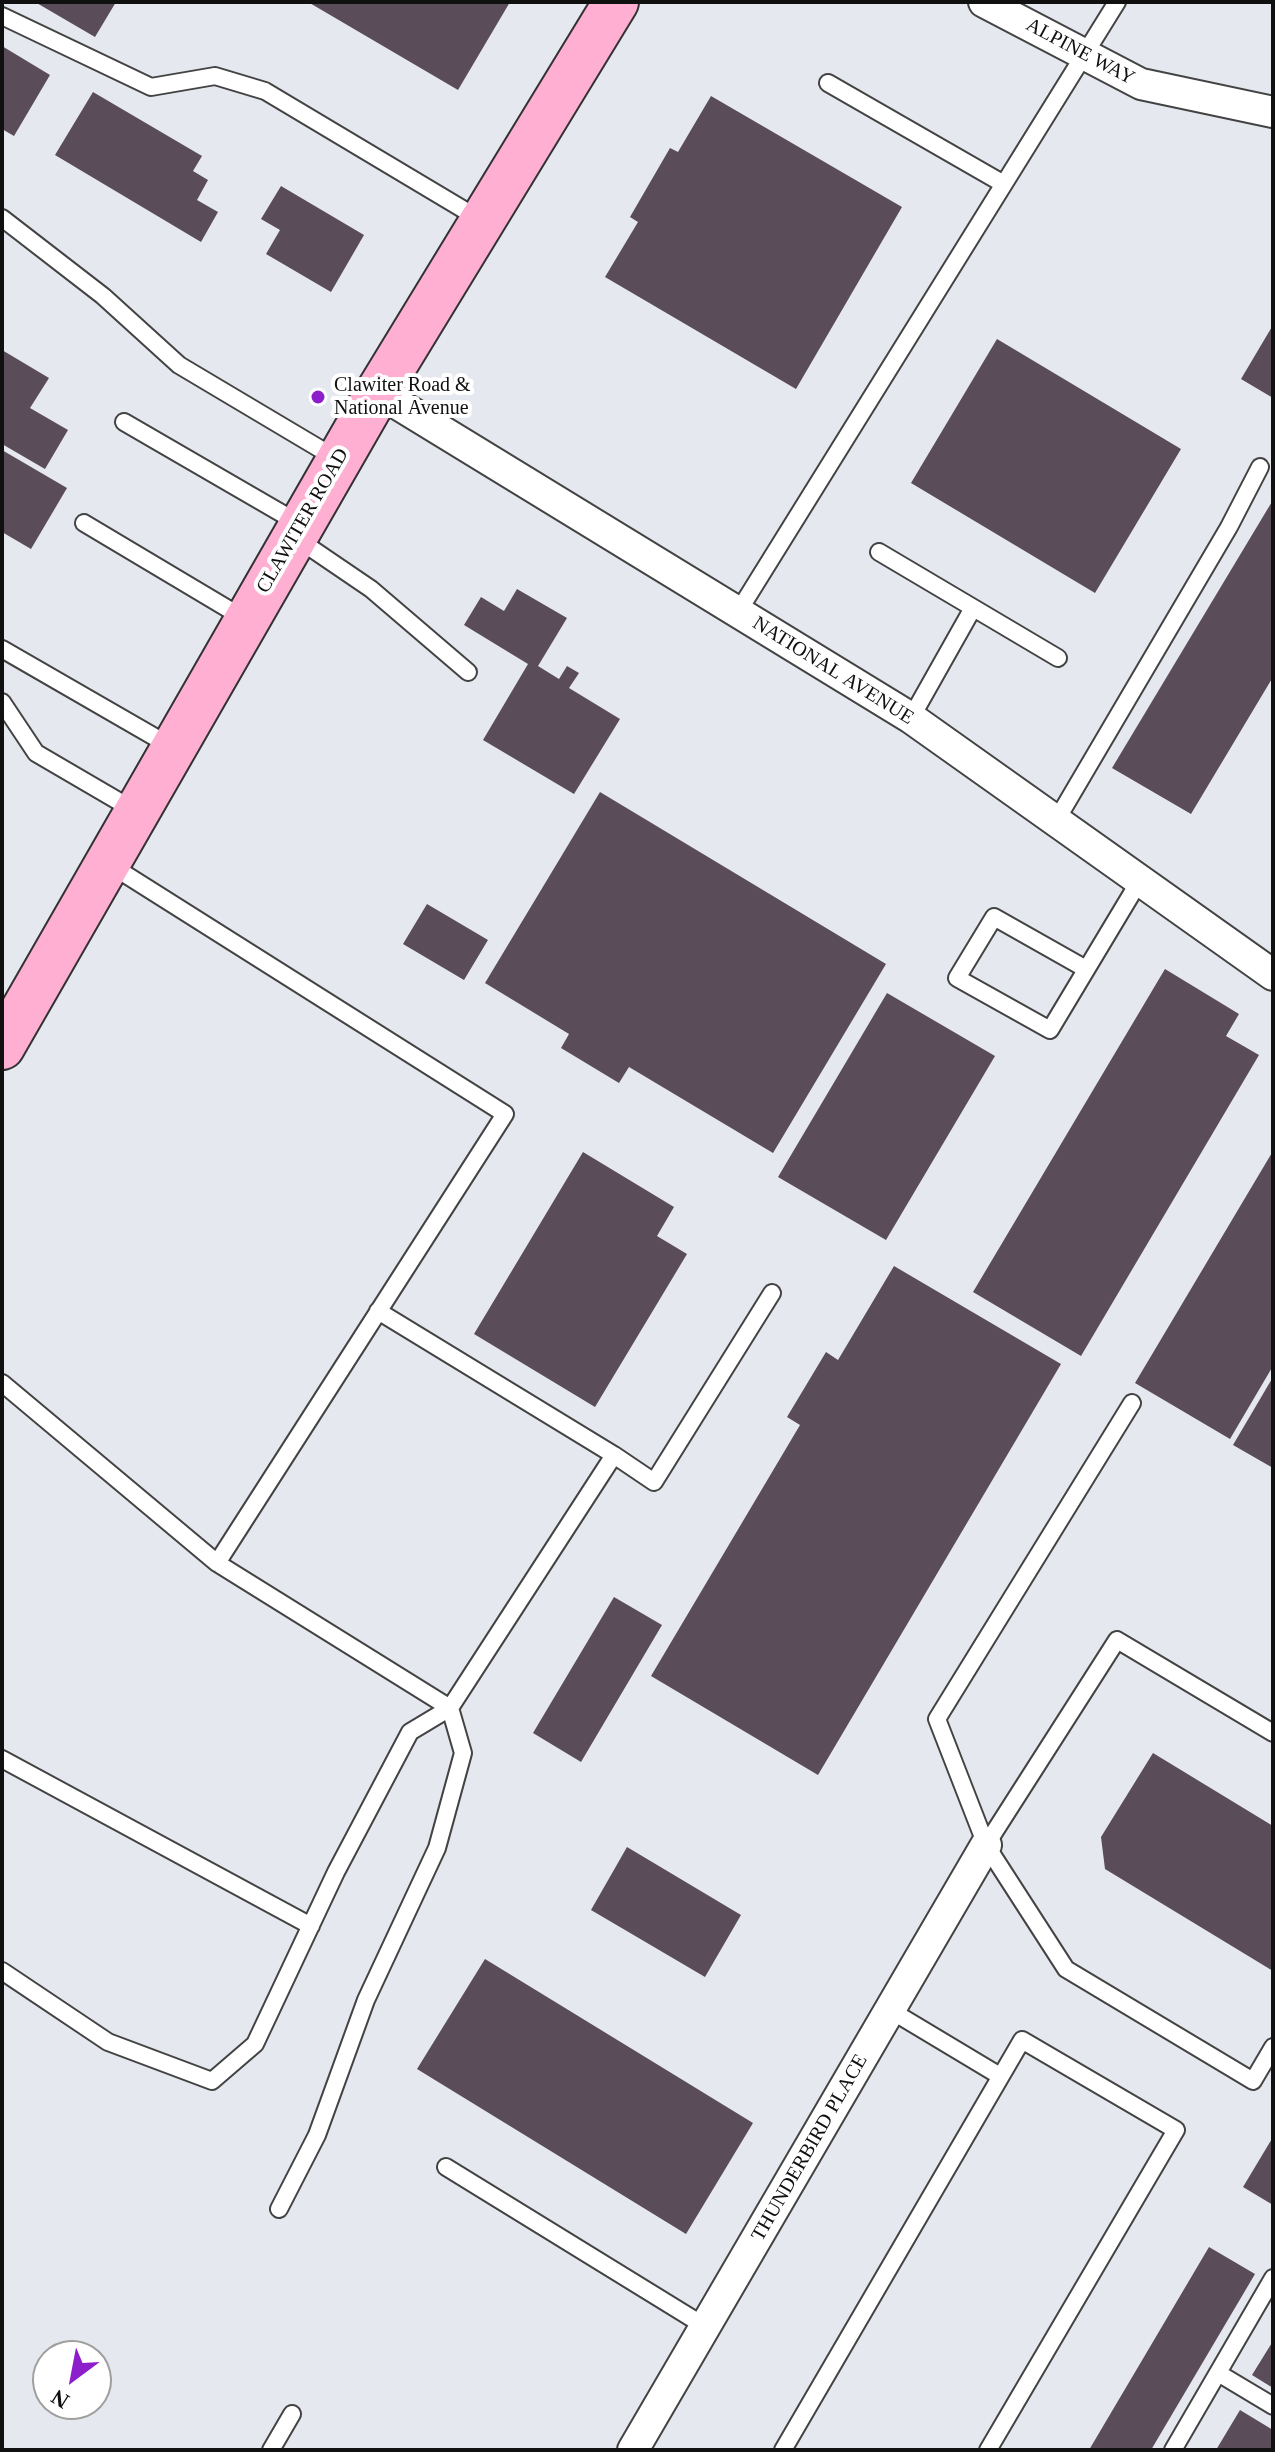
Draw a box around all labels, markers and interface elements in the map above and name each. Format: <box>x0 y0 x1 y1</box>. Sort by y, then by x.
street label: ALPINE WAY <box>1021 13 1139 91</box>
place label: Clawiter Road & National Avenue <box>334 374 471 421</box>
marker: Clawiter Road & National Avenue <box>309 388 327 406</box>
street label: CLAWITER ROAD <box>252 444 354 598</box>
street label: NATIONAL AVENUE <box>748 612 918 730</box>
street label: THUNDERBIRD PLACE <box>747 2050 873 2246</box>
north arrow <box>32 2340 112 2420</box>
text: N <box>47 2384 73 2414</box>

